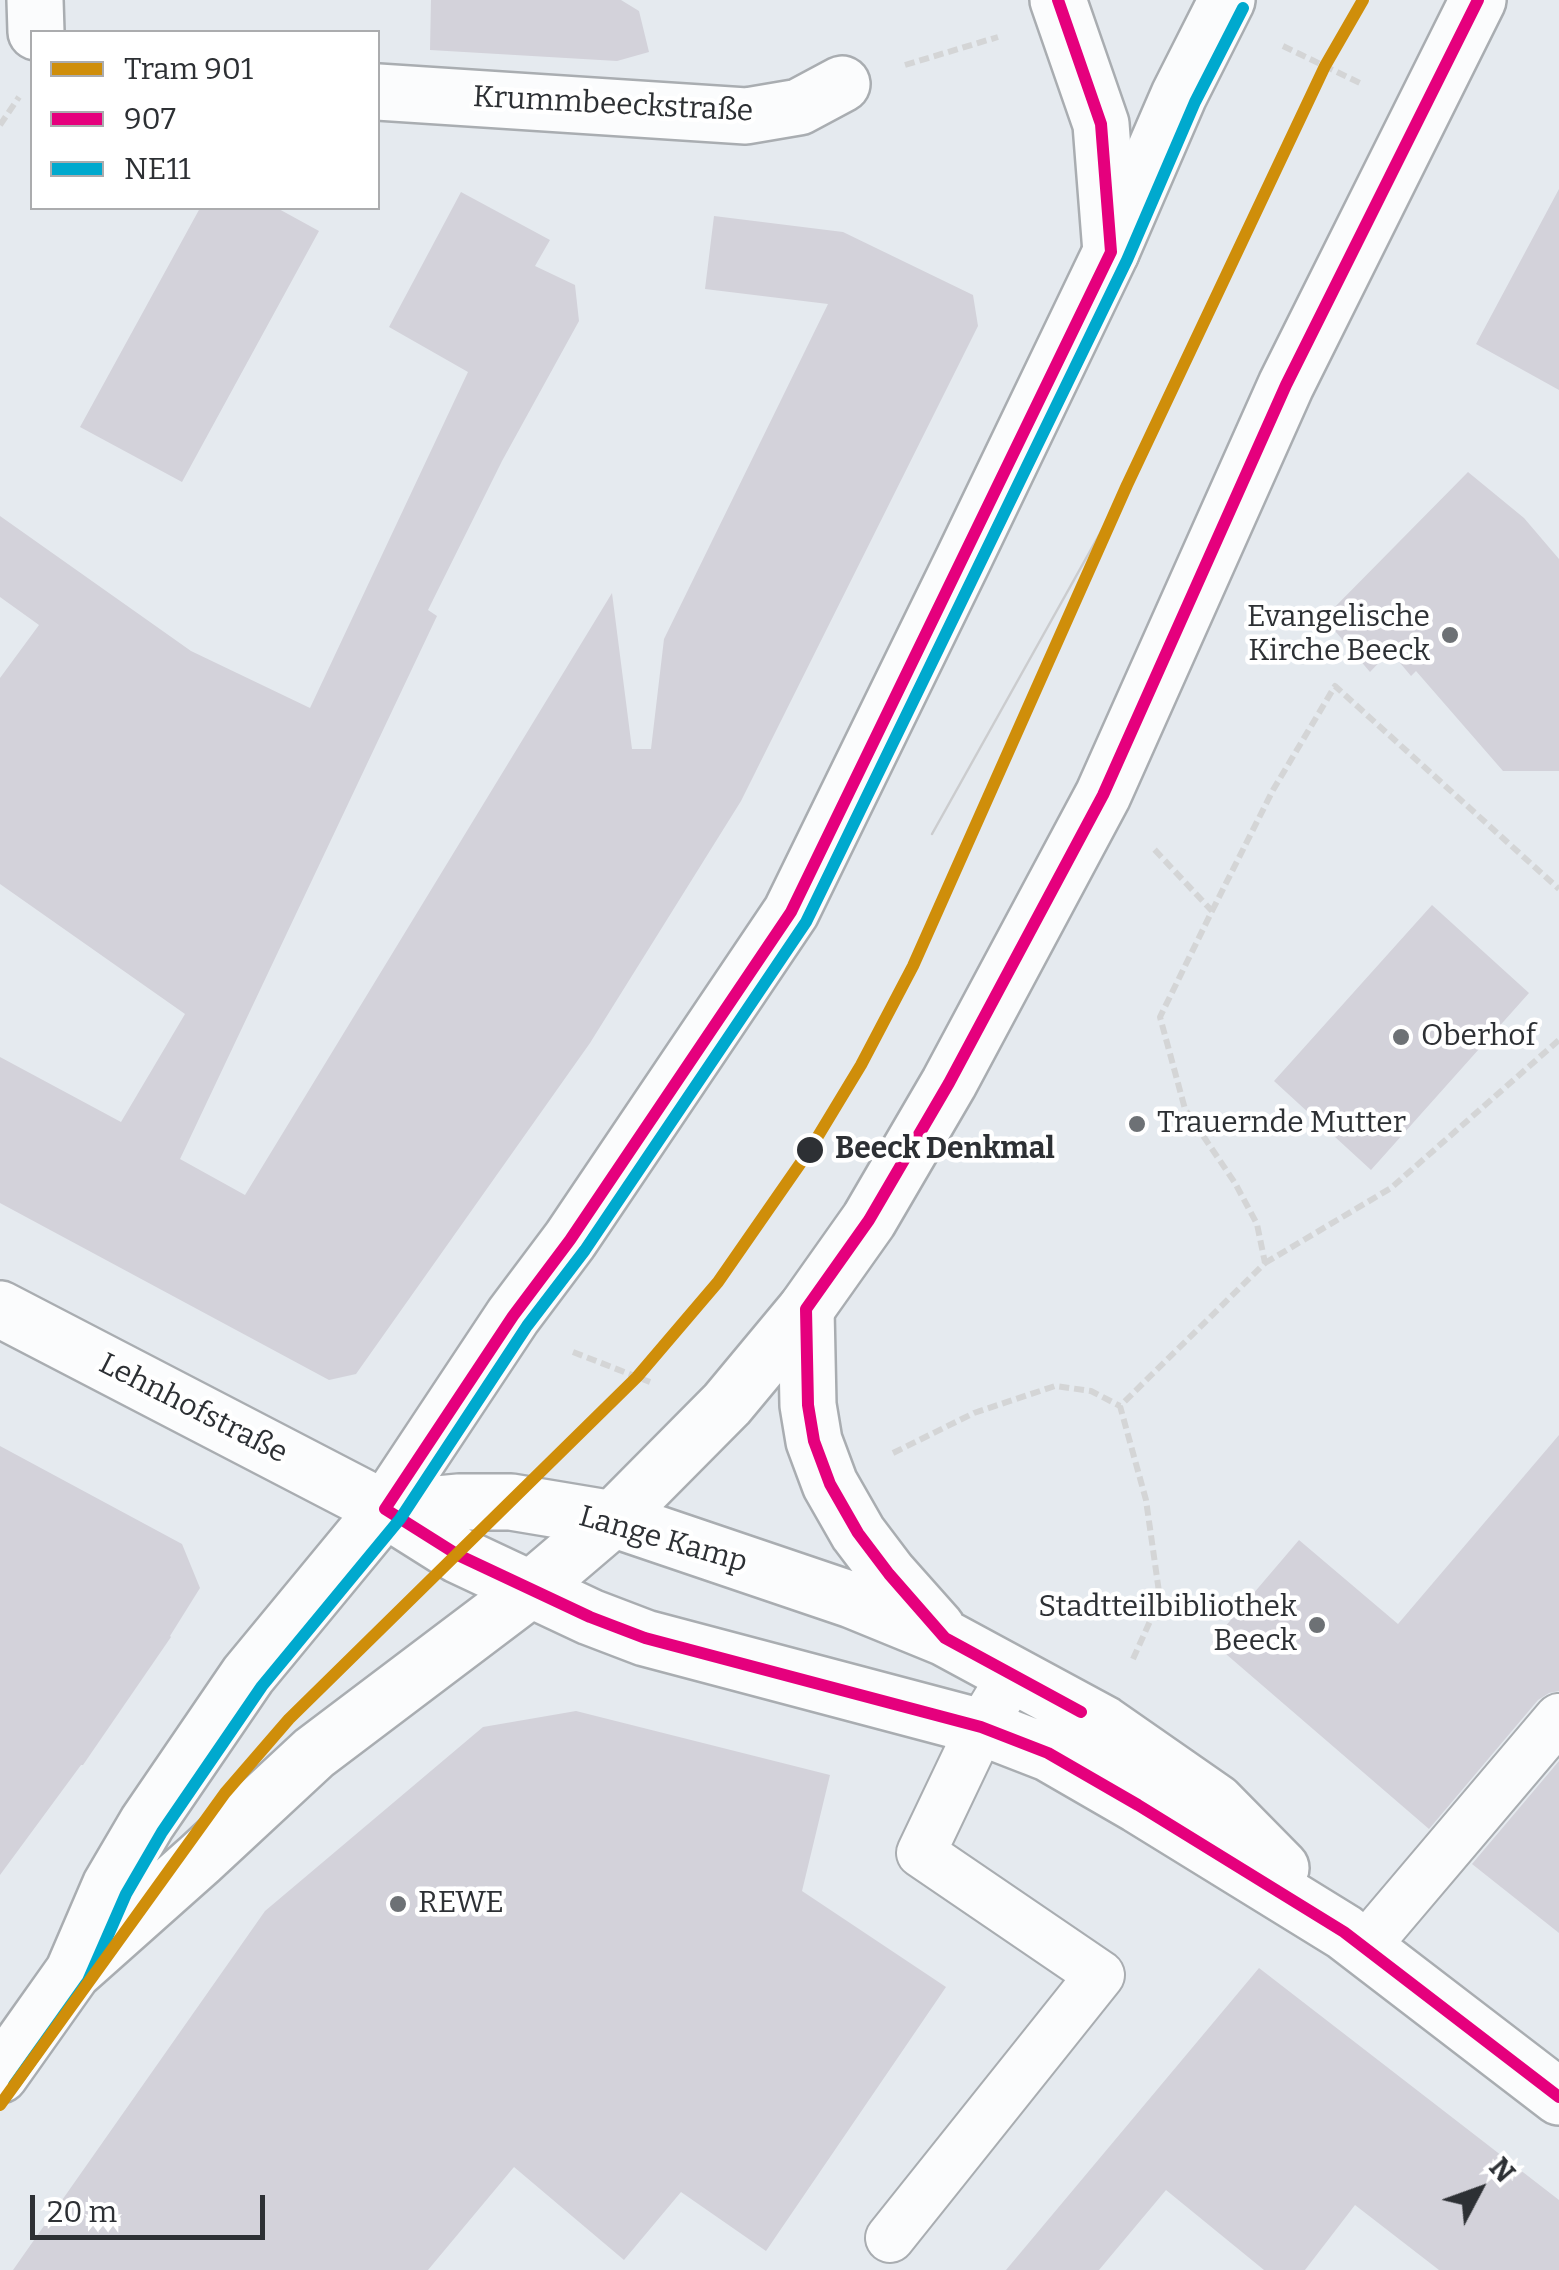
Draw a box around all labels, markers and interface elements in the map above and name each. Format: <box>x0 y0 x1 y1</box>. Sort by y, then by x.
legend <box>30 30 380 210</box>
text: Tram 901 <box>124 51 253 87</box>
street label: Krummbeeckstraße <box>472 80 754 130</box>
text: 907 <box>124 101 176 137</box>
text: NE11 <box>124 151 191 187</box>
place label: Evangelische Kirche Beeck <box>1247 600 1430 670</box>
marker: Evangelische Kirche Beeck <box>1439 624 1461 646</box>
place label: Oberhof <box>1421 1019 1536 1055</box>
marker: Oberhof <box>1390 1026 1412 1048</box>
place label: Trauernde Mutter <box>1157 1106 1406 1142</box>
marker: Trauernde Mutter <box>1126 1113 1148 1135</box>
place label: Beeck Denkmal <box>835 1132 1055 1168</box>
marker: Beeck Denkmal <box>794 1134 826 1166</box>
street label: Lehnhofstraße <box>93 1346 293 1472</box>
street label: Lange Kamp <box>575 1499 751 1581</box>
place label: Stadtteilbibliothek Beeck <box>1038 1590 1297 1660</box>
marker: Stadtteilbibliothek Beeck <box>1306 1614 1328 1636</box>
place label: REWE <box>418 1886 504 1922</box>
marker: REWE <box>387 1893 409 1915</box>
north arrow <box>1429 2140 1529 2240</box>
text: N <box>1482 2151 1522 2189</box>
scale bar <box>35 2175 270 2237</box>
text: 20 m <box>47 2194 117 2230</box>

